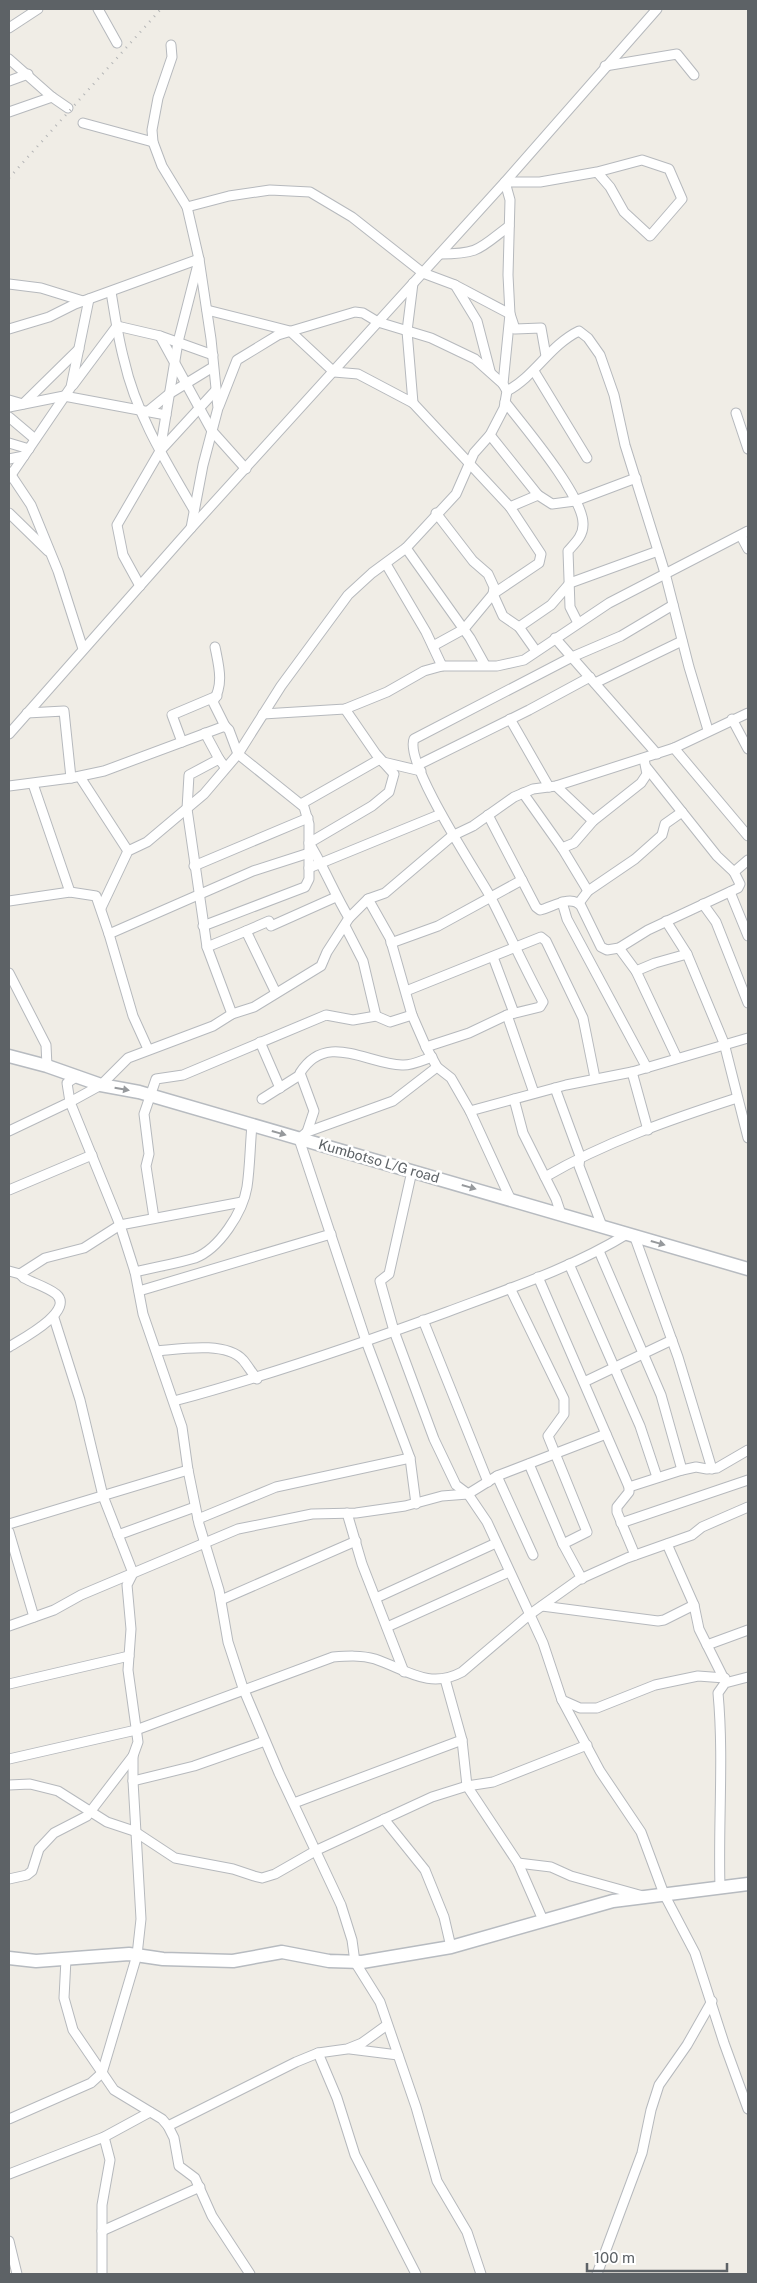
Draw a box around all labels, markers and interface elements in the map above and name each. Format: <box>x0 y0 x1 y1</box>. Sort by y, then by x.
one-way arrow <box>115 1085 130 1093</box>
one-way arrow <box>271 1130 286 1138</box>
street label: Kumbotso L/G road <box>317 1136 441 1186</box>
one-way arrow <box>461 1183 476 1191</box>
one-way arrow <box>651 1239 666 1247</box>
scale bar <box>587 2240 727 2272</box>
text: 100 m <box>594 2249 635 2266</box>

